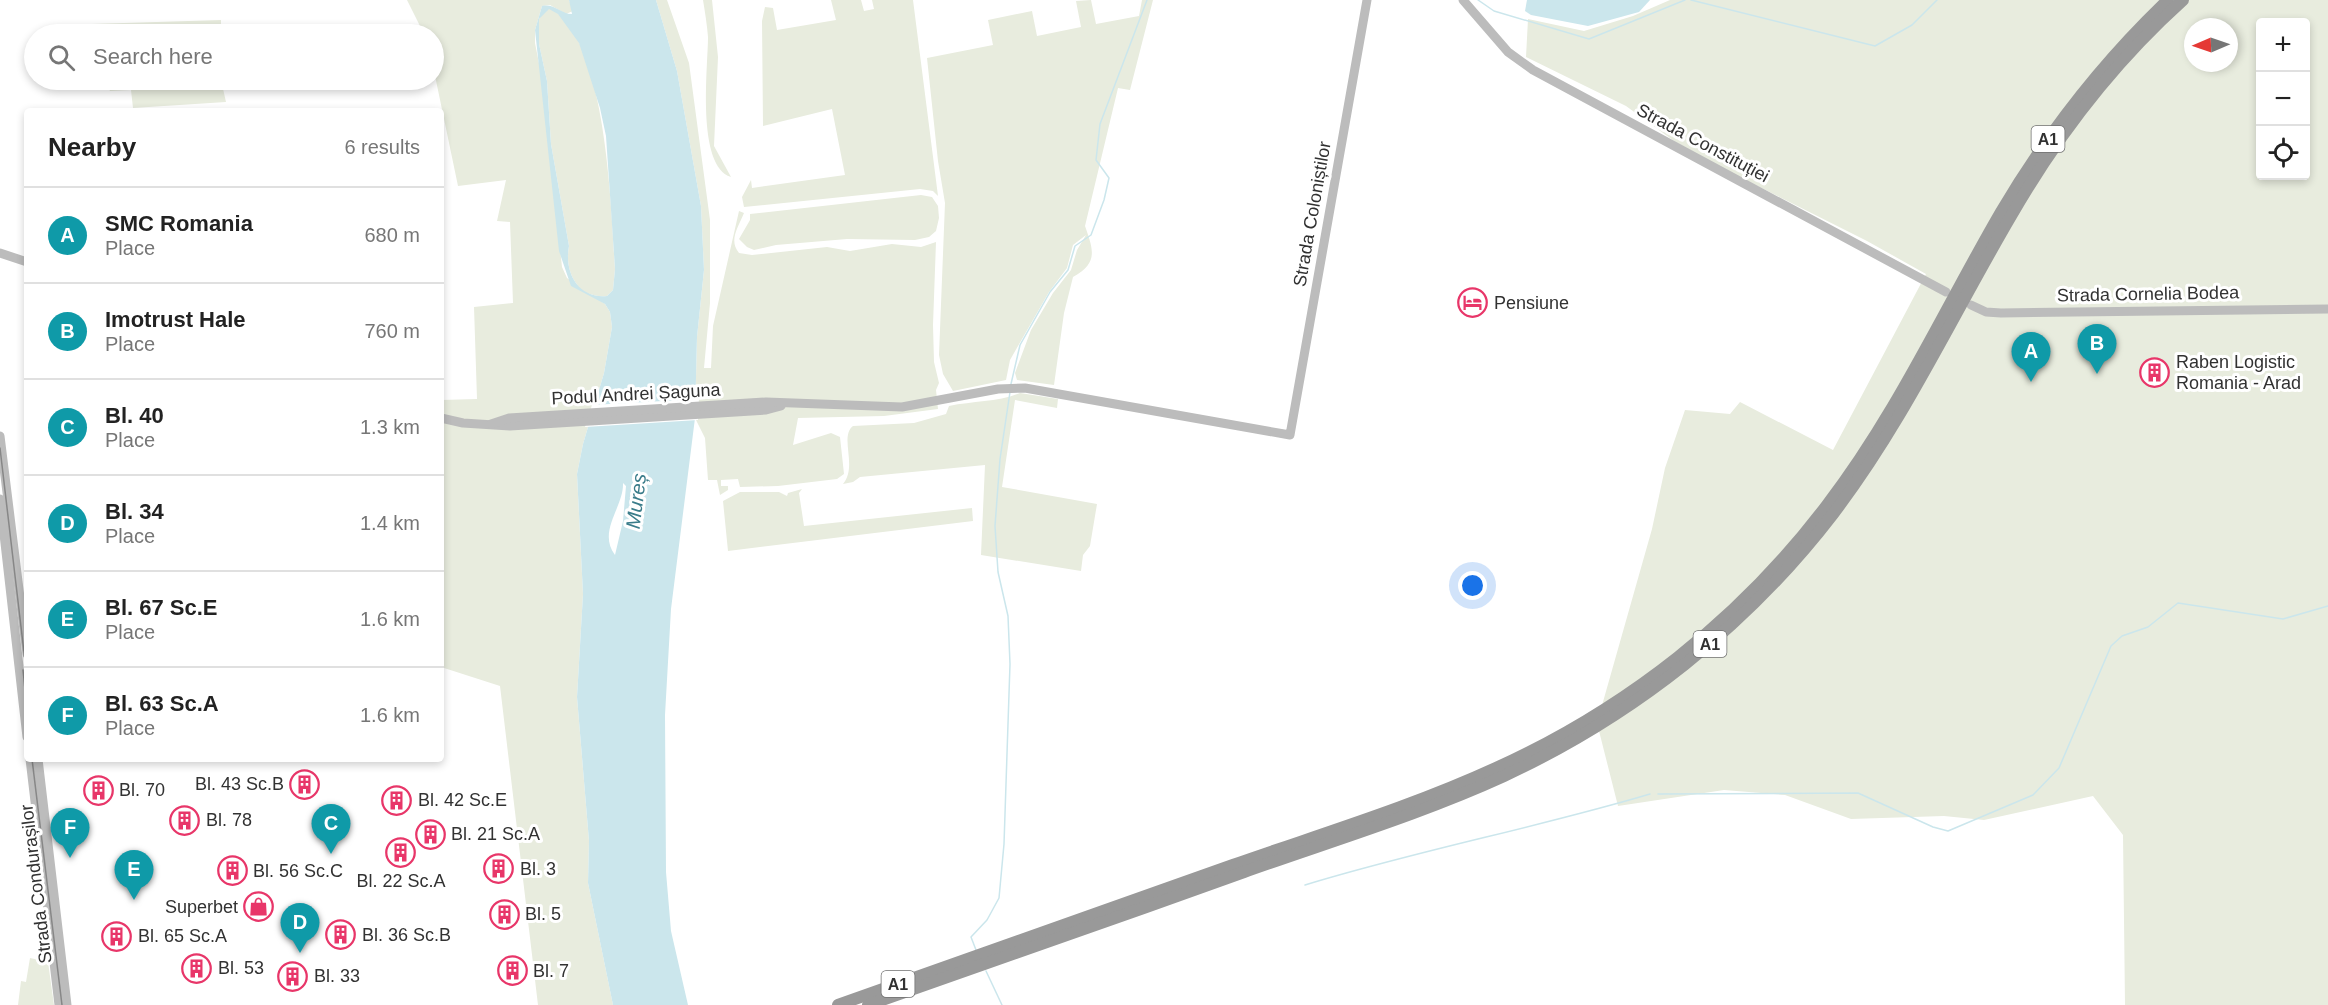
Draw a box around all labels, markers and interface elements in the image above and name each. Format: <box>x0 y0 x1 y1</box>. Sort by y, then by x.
north arrow <box>2184 18 2238 72</box>
map controls <box>2256 18 2310 180</box>
button: + <box>2256 18 2310 72</box>
search box <box>24 24 444 90</box>
icon: search <box>45 41 78 74</box>
text: Search here <box>93 44 213 69</box>
button: − <box>2256 72 2310 126</box>
street label: Strada Constituției <box>1633 100 1773 186</box>
road number: A1 <box>2032 126 2064 152</box>
button: locate <box>2256 126 2310 180</box>
text: Nearby <box>48 132 136 162</box>
text: 6 results <box>344 136 420 158</box>
street label: Strada Coloniștilor <box>1289 140 1335 288</box>
text: SMC Romania <box>105 211 253 236</box>
text: A <box>60 224 75 246</box>
text: 680 m <box>364 224 420 246</box>
text: Place <box>105 237 155 259</box>
street label: Strada Cornelia Bodea <box>2057 282 2240 306</box>
hotel icon: Pensiune <box>1457 287 1489 319</box>
place label: Pensiune <box>1494 293 1569 313</box>
text: Imotrust Hale <box>105 307 246 332</box>
text: B <box>60 320 75 342</box>
text: 760 m <box>364 320 420 342</box>
pin: B <box>2078 324 2116 374</box>
pin: A <box>2012 332 2050 382</box>
text: Place <box>105 333 155 355</box>
place label: Raben Logistic Romania - Arad <box>2176 352 2301 393</box>
building icon: Raben Logistic Romania - Arad <box>2139 356 2171 388</box>
street label: Podul Andrei Șaguna <box>551 380 722 408</box>
text: Bl. 40 <box>105 403 164 428</box>
text: C <box>60 416 75 438</box>
text: 1.3 km <box>360 416 420 438</box>
text: Place <box>105 429 155 451</box>
water label: Mureș <box>622 472 650 530</box>
text: Bl. 34 <box>105 499 164 524</box>
text: D <box>60 512 75 534</box>
text: 1.4 km <box>360 512 420 534</box>
text: Place <box>105 525 155 547</box>
your location <box>1458 571 1487 600</box>
text: Bl. 67 Sc.E <box>105 595 218 620</box>
text: E <box>61 608 74 630</box>
text: 1.6 km <box>360 608 420 630</box>
text: Place <box>105 621 155 643</box>
road number: A1 <box>1694 631 1726 657</box>
text: Bl. 63 Sc.A <box>105 691 219 716</box>
text: F <box>61 704 74 726</box>
text: 1.6 km <box>360 704 420 726</box>
text: Place <box>105 717 155 739</box>
building icon: Bl. 43 Sc.B <box>289 768 321 800</box>
building icon: Bl. 70 <box>82 774 114 806</box>
place label: Bl. 43 Sc.B <box>195 774 284 794</box>
place label: Bl. 70 <box>119 780 165 800</box>
building icon: Bl. 42 Sc.E <box>381 784 413 816</box>
place label: Bl. 42 Sc.E <box>418 790 507 810</box>
street label: Strada Condurașilor <box>16 803 56 965</box>
building icon: Bl. 78 <box>169 804 201 836</box>
pin: C <box>312 804 350 854</box>
pin: F <box>50 808 90 858</box>
place label: Bl. 78 <box>206 810 252 830</box>
building icon: Bl. 21 Sc.A <box>414 818 446 850</box>
place label: Bl. 21 Sc.A <box>451 824 540 844</box>
building icon: Bl. 22 Sc.A <box>385 836 417 868</box>
pin: E <box>114 850 154 900</box>
building icon: Bl. 3 <box>483 853 515 885</box>
building icon: Bl. 56 Sc.C <box>216 855 248 887</box>
place label: Bl. 3 <box>520 859 556 879</box>
place label: Bl. 56 Sc.C <box>253 861 343 881</box>
place label: Bl. 22 Sc.A <box>356 871 446 891</box>
shop icon: Superbet <box>243 891 275 923</box>
place label: Superbet <box>165 897 238 917</box>
building icon: Bl. 5 <box>488 898 520 930</box>
pin: D <box>280 904 320 953</box>
place label: Bl. 5 <box>525 904 561 924</box>
building icon: Bl. 36 Sc.B <box>325 919 357 951</box>
building icon: Bl. 65 Sc.A <box>101 920 133 952</box>
place label: Bl. 36 Sc.B <box>362 925 451 945</box>
place label: Bl. 65 Sc.A <box>138 926 227 946</box>
building icon: Bl. 53 <box>181 952 213 984</box>
building icon: Bl. 7 <box>496 955 528 987</box>
place label: Bl. 53 <box>218 958 264 978</box>
building icon: Bl. 33 <box>277 960 309 992</box>
place label: Bl. 7 <box>533 961 569 981</box>
place label: Bl. 33 <box>314 966 360 986</box>
road number: A1 <box>882 971 914 997</box>

